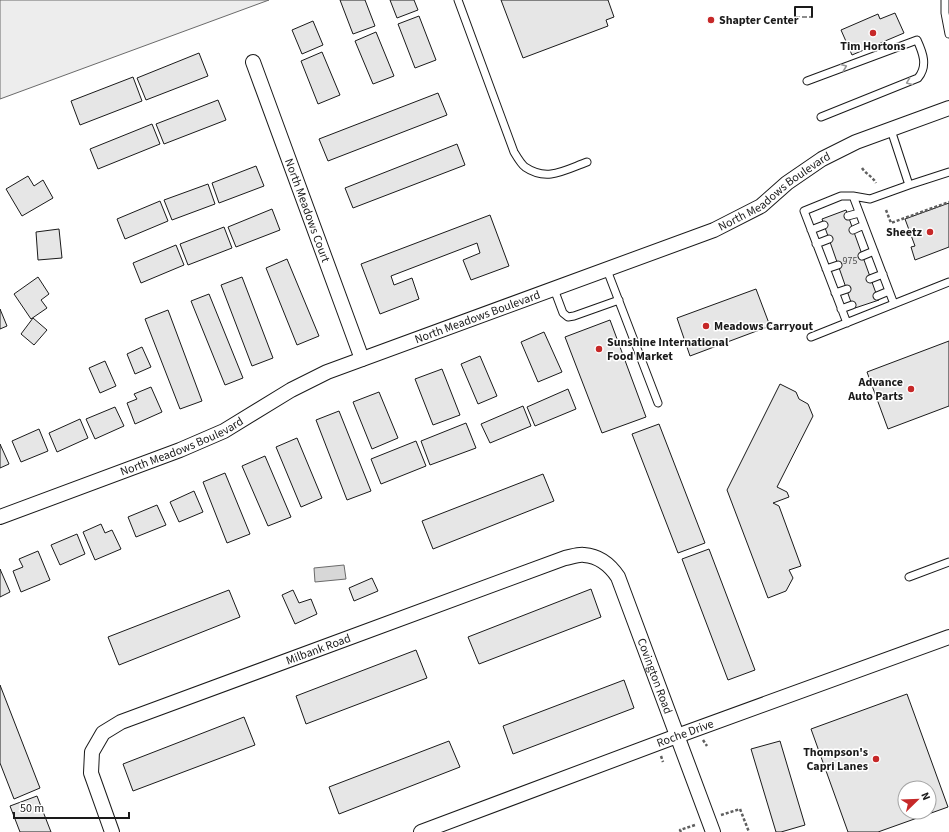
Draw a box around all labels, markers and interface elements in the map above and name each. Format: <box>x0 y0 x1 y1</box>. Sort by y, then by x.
place label: Shapter Center <box>719 12 799 29</box>
marker: Shapter Center <box>706 15 716 25</box>
marker: Tim Hortons <box>868 28 878 38</box>
place label: Tim Hortons <box>840 38 906 55</box>
one-way arrow <box>840 64 847 72</box>
one-way arrow <box>906 77 913 85</box>
street label: North Meadows Boulevard <box>715 148 834 235</box>
street label: North Meadows Court <box>280 156 334 265</box>
place label: Sheetz <box>886 224 922 241</box>
marker: Sheetz <box>925 227 935 237</box>
house number: 975 <box>843 254 857 268</box>
street label: North Meadows Boulevard <box>412 286 543 348</box>
place label: Meadows Carryout <box>714 318 814 335</box>
marker: Meadows Carryout <box>701 321 711 331</box>
place label: Sunshine International Food Market <box>607 334 729 365</box>
marker: Sunshine International Food Market <box>594 344 604 354</box>
place label: Advance Auto Parts <box>847 374 903 405</box>
marker: Advance Auto Parts <box>906 384 916 394</box>
street label: North Meadows Boulevard <box>118 413 247 481</box>
street label: Milbank Road <box>284 630 353 669</box>
street label: Covington Road <box>633 636 676 717</box>
street label: Roche Drive <box>654 715 716 752</box>
place label: Thompson's Capri Lanes <box>803 744 868 775</box>
marker: Thompson's Capri Lanes <box>871 754 881 764</box>
north arrow <box>897 780 937 820</box>
text: N <box>917 790 934 803</box>
scale bar <box>14 794 129 820</box>
text: 50 m <box>20 800 44 817</box>

